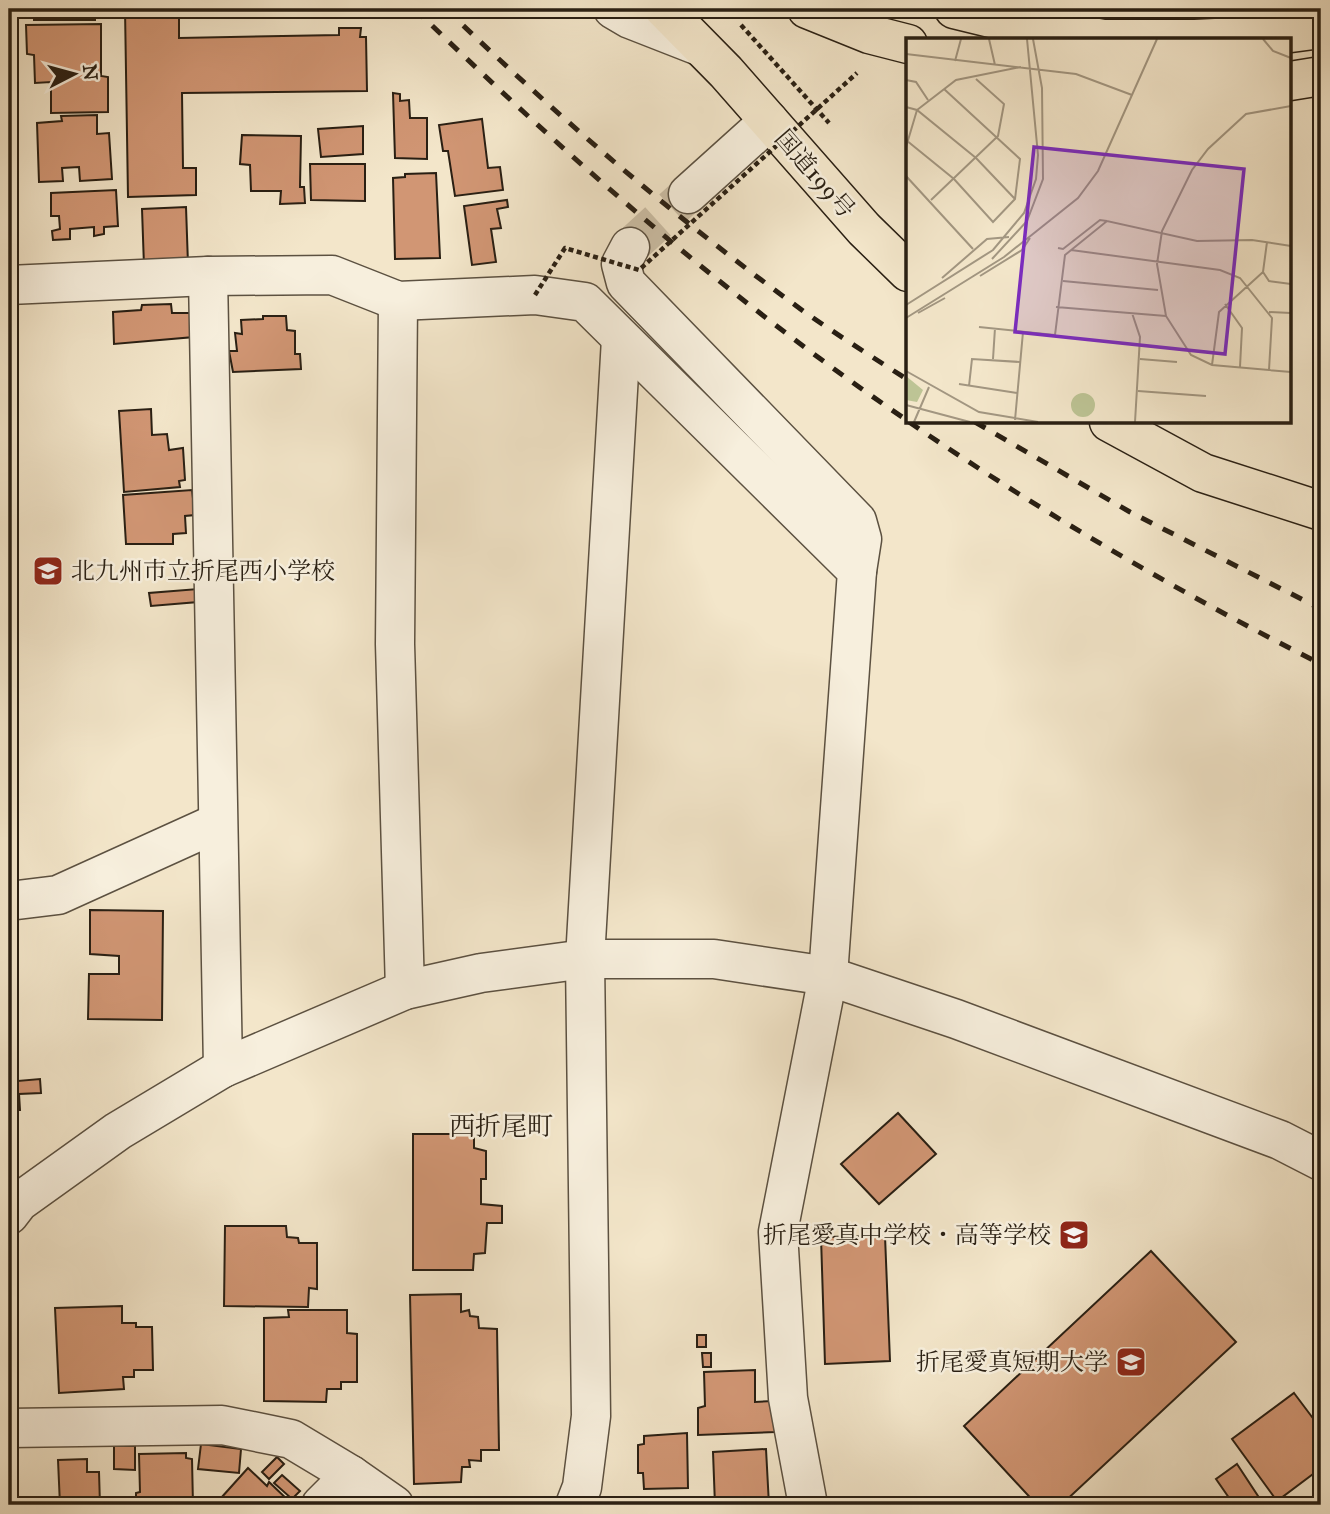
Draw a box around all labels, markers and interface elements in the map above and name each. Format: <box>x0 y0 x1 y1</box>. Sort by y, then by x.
north arrow <box>38 38 108 108</box>
inset map <box>906 38 1292 424</box>
text: N <box>78 63 103 81</box>
street label: 国道199号 <box>769 124 861 224</box>
school or university icon: 北九州市立折尾西小学校 <box>31 554 65 588</box>
place label: 北九州市立折尾西小学校 <box>71 556 335 586</box>
district label: 西折尾町 <box>449 1110 553 1142</box>
school or university icon: 折尾愛真中学校・高等学校 <box>1057 1218 1091 1252</box>
place label: 折尾愛真中学校・高等学校 <box>763 1220 1051 1250</box>
school or university icon: 折尾愛真短期大学 <box>1114 1345 1148 1379</box>
place label: 折尾愛真短期大学 <box>916 1347 1108 1377</box>

